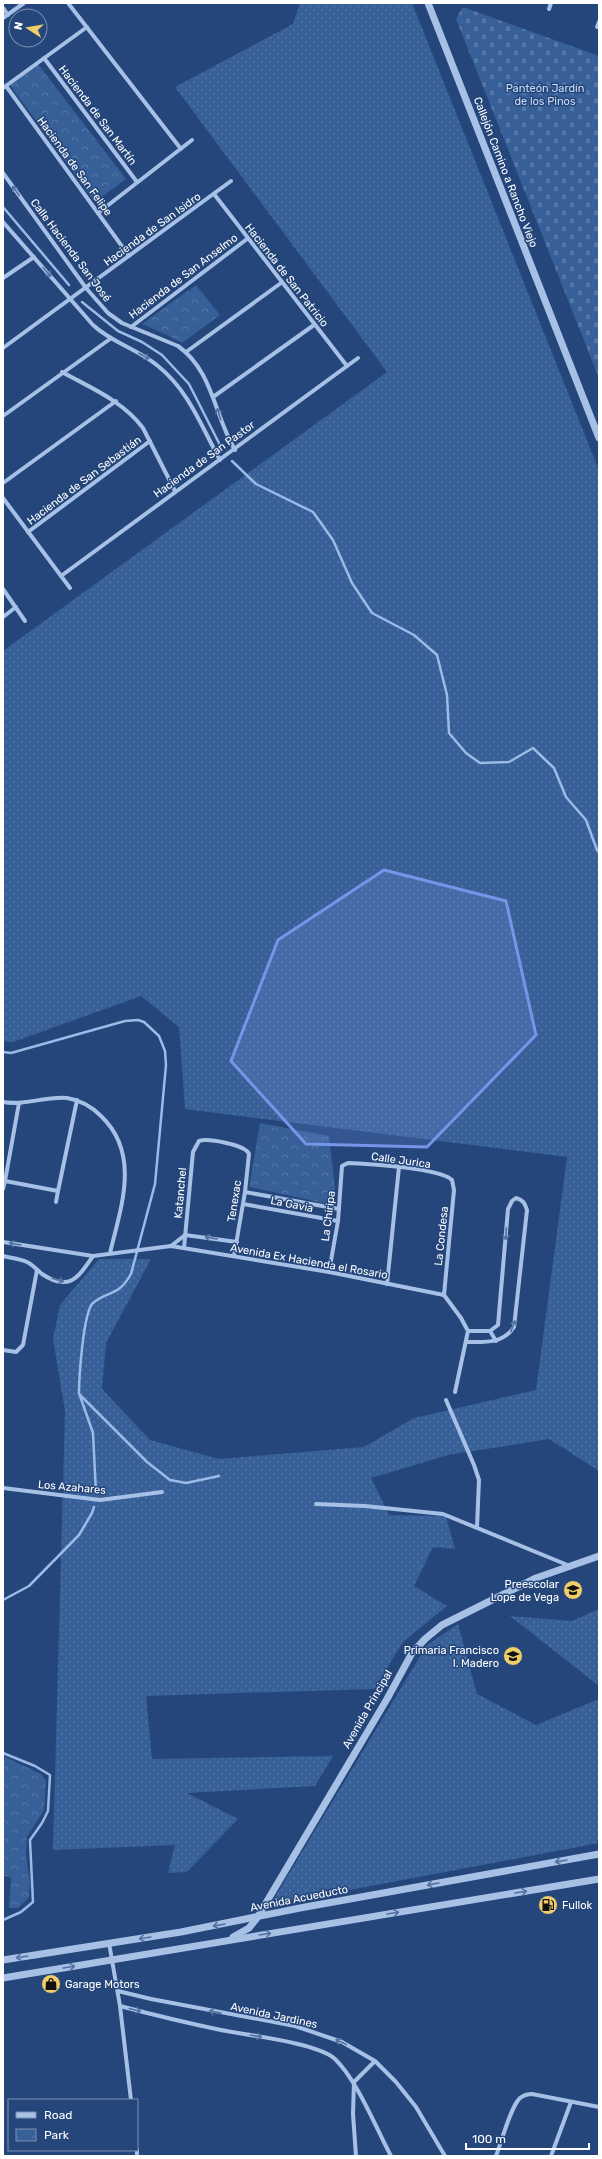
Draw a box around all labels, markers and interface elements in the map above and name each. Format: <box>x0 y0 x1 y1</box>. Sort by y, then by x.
north arrow <box>8 8 48 48</box>
text: N <box>12 21 26 31</box>
street label: Hacienda de San Martín <box>56 63 139 168</box>
park label: Panteón Jardín de los Pinos <box>506 82 584 108</box>
street label: Callejón Camino a Rancho Viejo <box>471 95 540 249</box>
street label: Hacienda de San Felipe <box>34 114 115 218</box>
one-way arrow <box>12 186 20 197</box>
street label: Hacienda de San Isidro <box>101 190 203 269</box>
street label: Calle Hacienda San José <box>28 196 114 304</box>
street label: Hacienda de San Patricio <box>242 221 331 330</box>
street label: Hacienda de San Anselmo <box>126 231 240 322</box>
one-way arrow <box>43 267 52 278</box>
one-way arrow <box>138 353 150 361</box>
one-way arrow <box>214 409 222 421</box>
street label: Hacienda de San Pastor <box>151 418 258 500</box>
street label: Hacienda de San Sebastián <box>25 433 144 528</box>
street label: Calle Jurica <box>370 1150 432 1171</box>
street label: Katanchel <box>172 1167 189 1219</box>
street label: Tenexac <box>225 1179 244 1223</box>
street label: La Chiripa <box>319 1190 338 1242</box>
street label: La Gavia <box>269 1194 314 1215</box>
street label: La Condesa <box>432 1206 451 1266</box>
one-way arrow <box>503 1227 510 1240</box>
one-way arrow <box>205 1234 218 1242</box>
one-way arrow <box>9 1239 22 1247</box>
street label: Avenida Ex Hacienda el Rosario <box>229 1241 389 1282</box>
one-way arrow <box>51 1277 64 1285</box>
one-way arrow <box>509 1321 517 1333</box>
street label: Los Azahares <box>37 1478 107 1497</box>
place label: Preescolar Lope de Vega <box>491 1578 560 1604</box>
school or university icon: Preescolar Lope de Vega <box>562 1579 584 1601</box>
place label: Primaria Francisco I. Madero <box>404 1644 499 1670</box>
school or university icon: Primaria Francisco I. Madero <box>502 1645 524 1667</box>
street label: Avenida Principal <box>340 1668 395 1751</box>
one-way arrow <box>555 1857 568 1865</box>
one-way arrow <box>427 1881 440 1889</box>
street label: Avenida Acueducto <box>249 1883 349 1914</box>
one-way arrow <box>514 1888 527 1896</box>
fuel station icon: Fullok <box>537 1894 559 1916</box>
place label: Fullok <box>562 1899 593 1912</box>
one-way arrow <box>386 1909 399 1917</box>
one-way arrow <box>213 1922 226 1930</box>
one-way arrow <box>258 1930 271 1938</box>
one-way arrow <box>139 1934 152 1942</box>
one-way arrow <box>16 1953 29 1961</box>
one-way arrow <box>62 1963 75 1971</box>
shop icon: Garage Motors <box>40 1973 62 1995</box>
place label: Garage Motors <box>65 1978 140 1991</box>
street label: Avenida Jardines <box>229 2000 319 2031</box>
one-way arrow <box>128 2007 141 2014</box>
one-way arrow <box>209 2007 222 2015</box>
one-way arrow <box>249 2032 262 2040</box>
one-way arrow <box>335 2038 347 2045</box>
legend <box>8 2099 138 2151</box>
text: Road <box>44 2108 72 2122</box>
scale bar <box>466 2125 589 2151</box>
text: Park <box>44 2128 70 2142</box>
text: 100 m <box>472 2132 506 2146</box>

